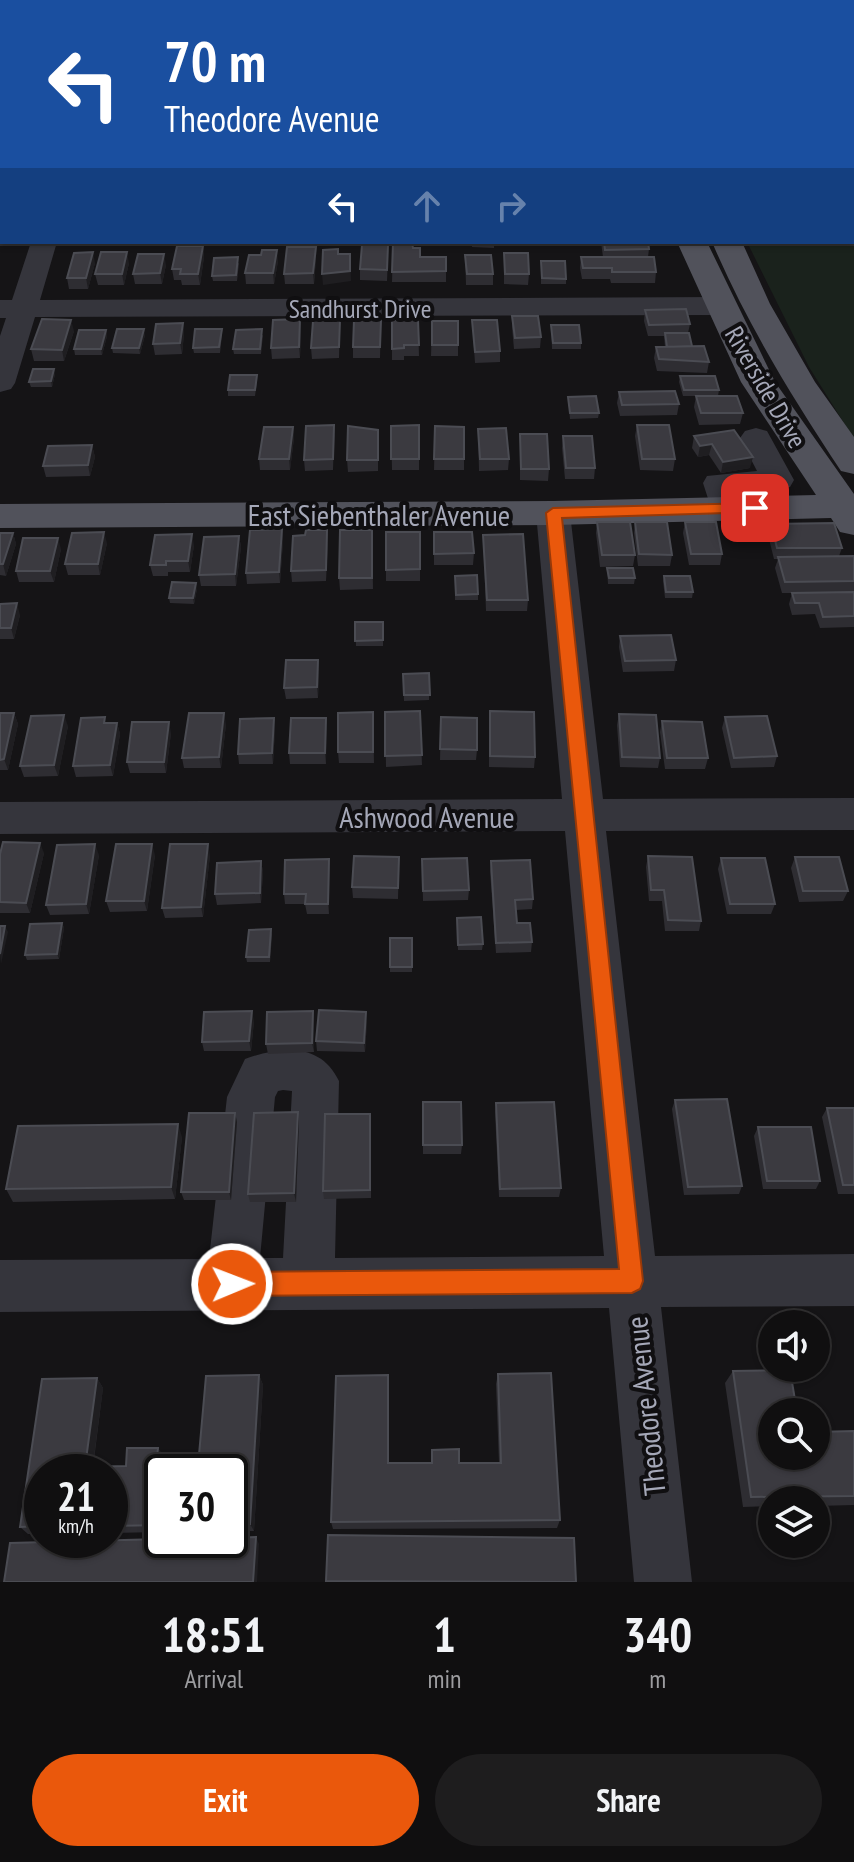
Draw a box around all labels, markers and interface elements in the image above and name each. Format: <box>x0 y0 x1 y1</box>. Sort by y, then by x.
text: 70 m <box>164 25 266 97</box>
icon: left <box>32 32 136 136</box>
text: Theodore Avenue <box>164 95 380 142</box>
icon: left <box>321 184 365 228</box>
icon: ahead <box>405 184 449 228</box>
icon: right <box>489 184 533 228</box>
street label: Sandhurst Drive <box>289 292 431 325</box>
street label: Riverside Drive <box>718 320 814 454</box>
pin <box>721 474 789 542</box>
icon: arrive <box>733 486 777 530</box>
street label: East Siebenthaler Avenue <box>248 495 510 534</box>
street label: Ashwood Avenue <box>339 797 515 836</box>
position arrow <box>190 1242 274 1326</box>
map controls <box>758 1310 830 1558</box>
button: sound <box>758 1310 830 1382</box>
street label: Theodore Avenue <box>616 1315 674 1497</box>
button: search <box>758 1398 830 1470</box>
speed limit sign: 30 <box>144 1454 248 1558</box>
text: 21 <box>57 1470 95 1522</box>
button: layers <box>758 1486 830 1558</box>
text: km/h <box>58 1513 94 1539</box>
text: 18:51 <box>162 1603 266 1665</box>
text: 1 <box>433 1603 456 1665</box>
text: 340 <box>623 1603 692 1665</box>
text: Arrival <box>184 1662 243 1695</box>
text: min <box>427 1662 461 1695</box>
text: m <box>649 1662 666 1695</box>
button: Exit <box>32 1754 419 1846</box>
button: Share <box>435 1754 822 1846</box>

